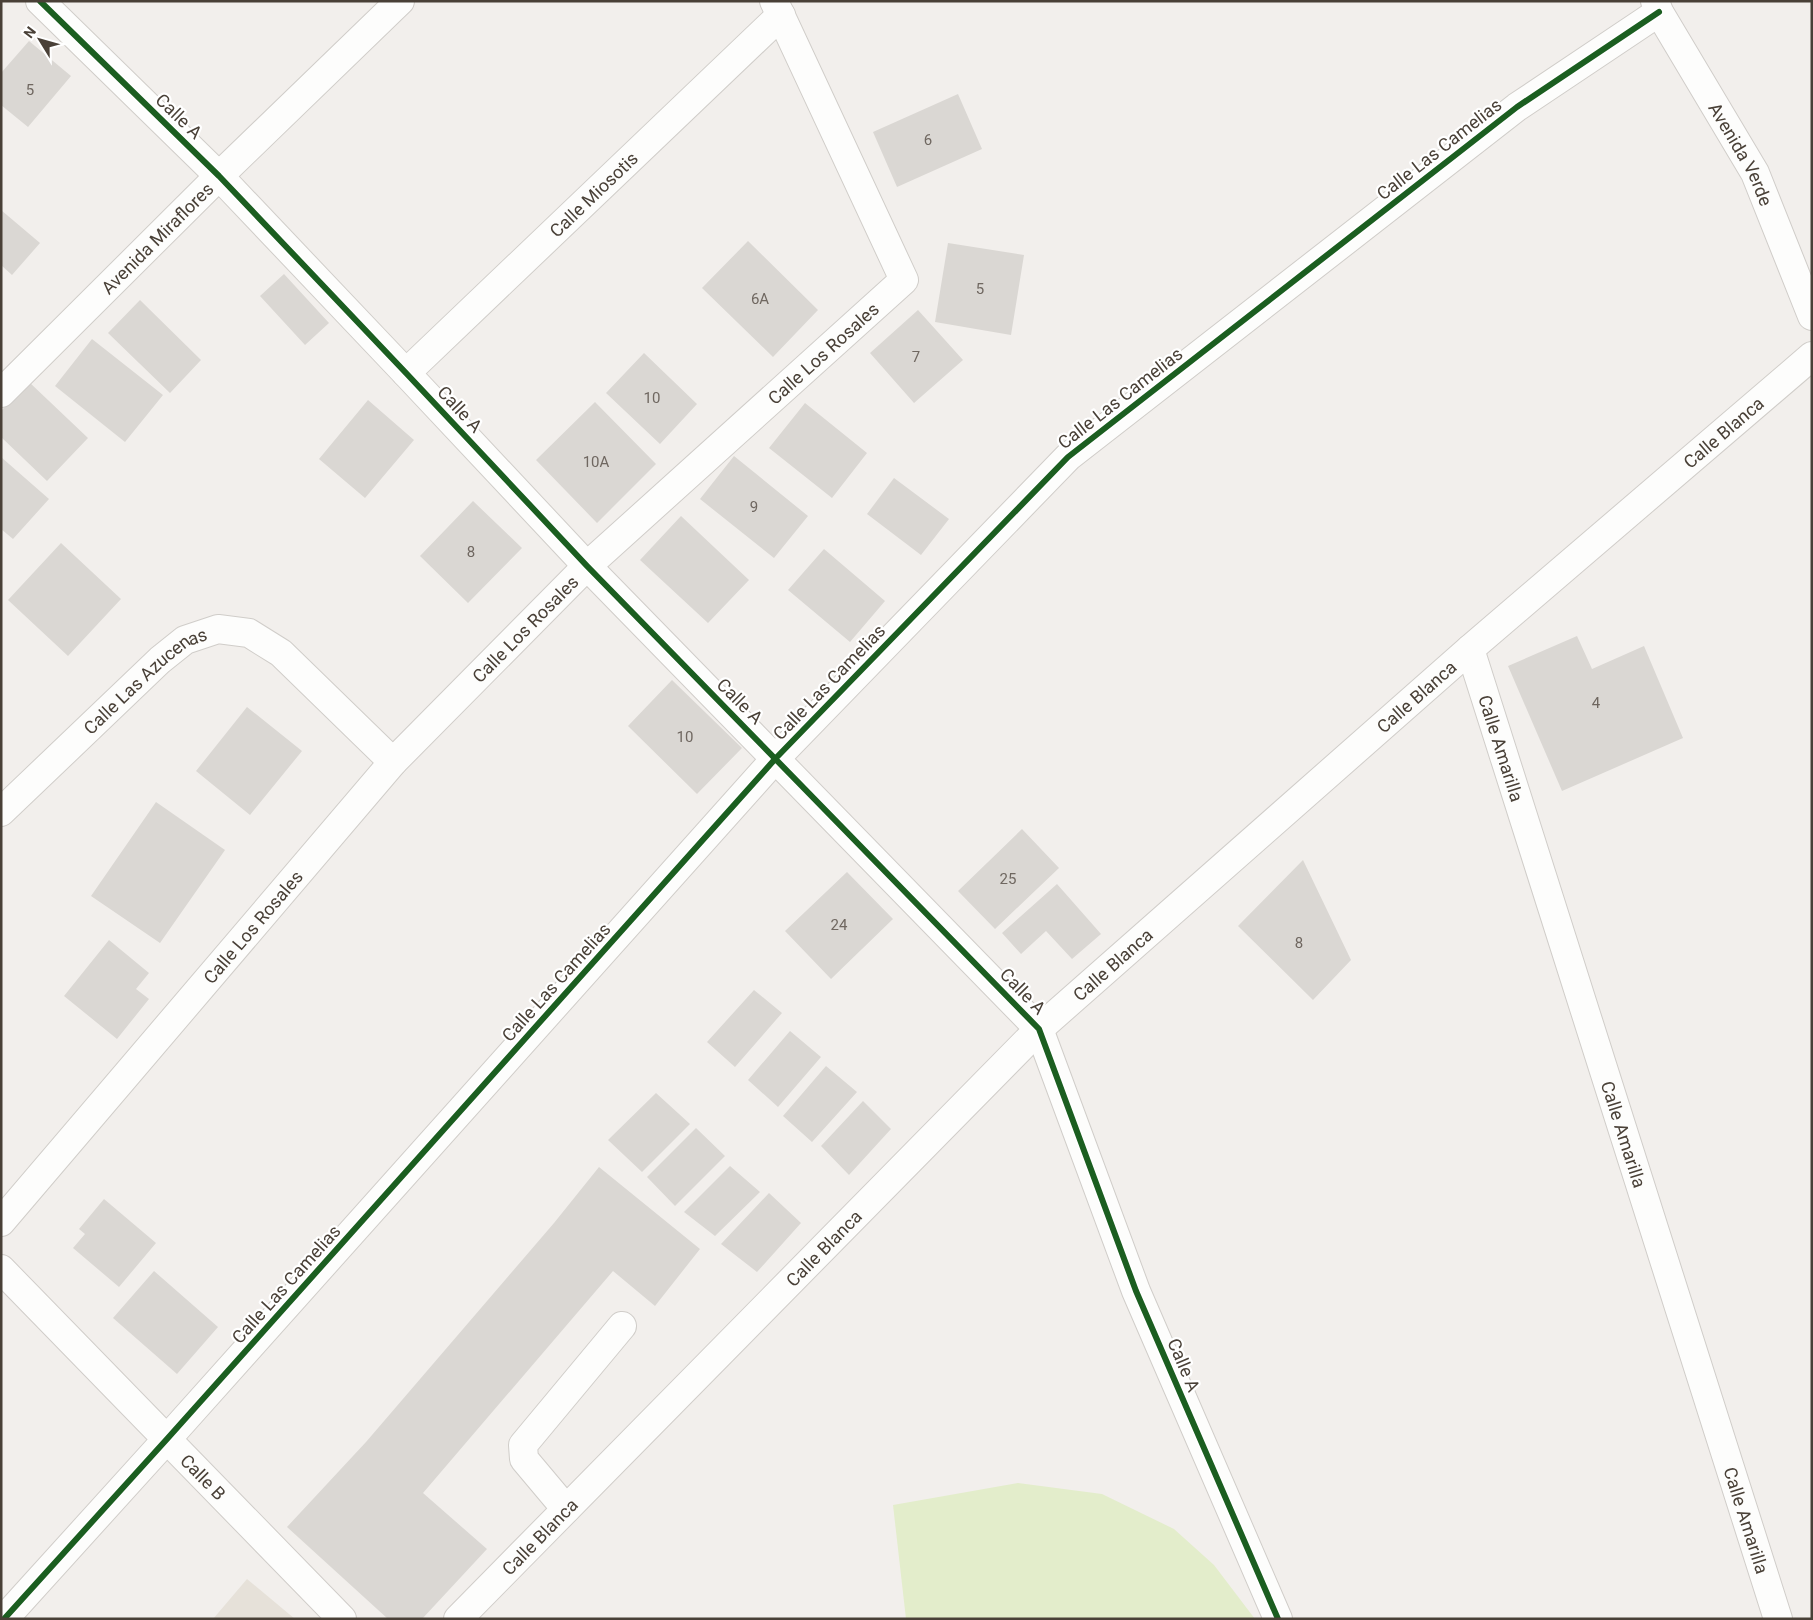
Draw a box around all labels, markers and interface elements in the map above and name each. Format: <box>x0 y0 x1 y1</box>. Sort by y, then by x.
north arrow <box>15 15 65 65</box>
text: N <box>20 23 39 41</box>
house number: 5 <box>26 81 34 99</box>
street label: Calle A <box>152 89 207 143</box>
street label: Calle Las Camelias <box>1373 94 1505 204</box>
street label: Avenida Verde <box>1705 99 1777 209</box>
house number: 6 <box>924 131 932 149</box>
street label: Calle Miosotis <box>545 147 642 241</box>
street label: Avenida Miraflores <box>97 178 217 298</box>
house number: 5 <box>976 280 984 298</box>
house number: 6A <box>751 290 769 308</box>
street label: Calle Los Rosales <box>763 298 883 408</box>
street label: Calle Las Camelias <box>1054 343 1186 453</box>
house number: 7 <box>912 348 920 366</box>
street label: Calle A <box>433 381 487 437</box>
house number: 10 <box>644 389 660 407</box>
street label: Calle Blanca <box>1679 392 1768 472</box>
house number: 10A <box>583 453 610 471</box>
house number: 9 <box>750 498 758 516</box>
house number: 8 <box>467 543 475 561</box>
street label: Calle Los Rosales <box>468 571 582 686</box>
street label: Calle Las Camelias <box>769 620 889 744</box>
street label: Calle Las Azucenas <box>79 623 209 738</box>
street label: Calle Blanca <box>1372 656 1460 737</box>
street label: Calle A <box>713 674 767 728</box>
street label: Calle Amarilla <box>1475 692 1528 804</box>
house number: 4 <box>1592 694 1601 712</box>
house number: 10 <box>677 728 693 746</box>
street label: Calle Los Rosales <box>199 866 307 987</box>
house number: 25 <box>1000 870 1016 888</box>
house number: 24 <box>831 916 848 934</box>
street label: Calle Las Camelias <box>497 918 615 1046</box>
street label: Calle Blanca <box>1068 924 1157 1005</box>
house number: 8 <box>1295 934 1303 952</box>
street label: Calle A <box>996 964 1050 1019</box>
street label: Calle Amarilla <box>1597 1078 1651 1190</box>
street label: Calle Blanca <box>781 1205 866 1290</box>
street label: Calle Las Camelias <box>227 1220 345 1348</box>
street label: Calle A <box>1163 1335 1205 1395</box>
street label: Calle B <box>176 1449 230 1504</box>
street label: Calle Amarilla <box>1720 1464 1773 1576</box>
street label: Calle Blanca <box>497 1494 582 1579</box>

